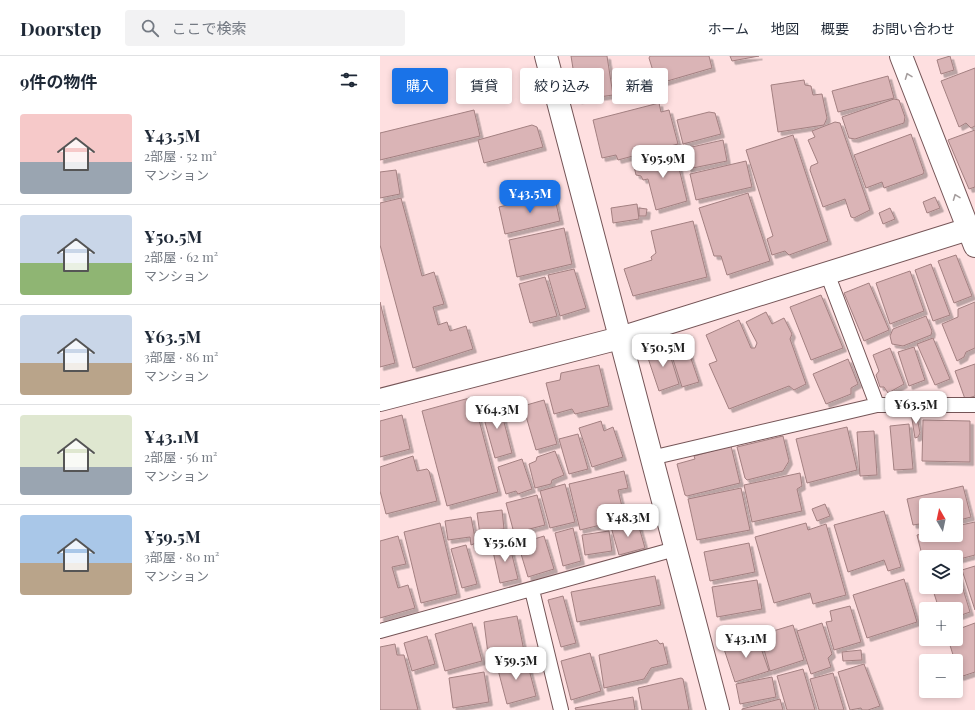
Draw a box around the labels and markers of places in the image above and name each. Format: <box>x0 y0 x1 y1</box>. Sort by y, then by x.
pin: ¥95.9M <box>630 145 696 179</box>
pin: ¥43.5M <box>497 180 563 214</box>
pin: ¥50.5M <box>630 334 696 368</box>
pin: ¥63.5M <box>883 391 949 425</box>
pin: ¥64.3M <box>464 396 530 430</box>
pin: ¥48.3M <box>595 504 661 538</box>
pin: ¥55.6M <box>472 529 538 563</box>
pin: ¥43.1M <box>713 625 779 659</box>
pin: ¥59.5M <box>483 647 549 681</box>

